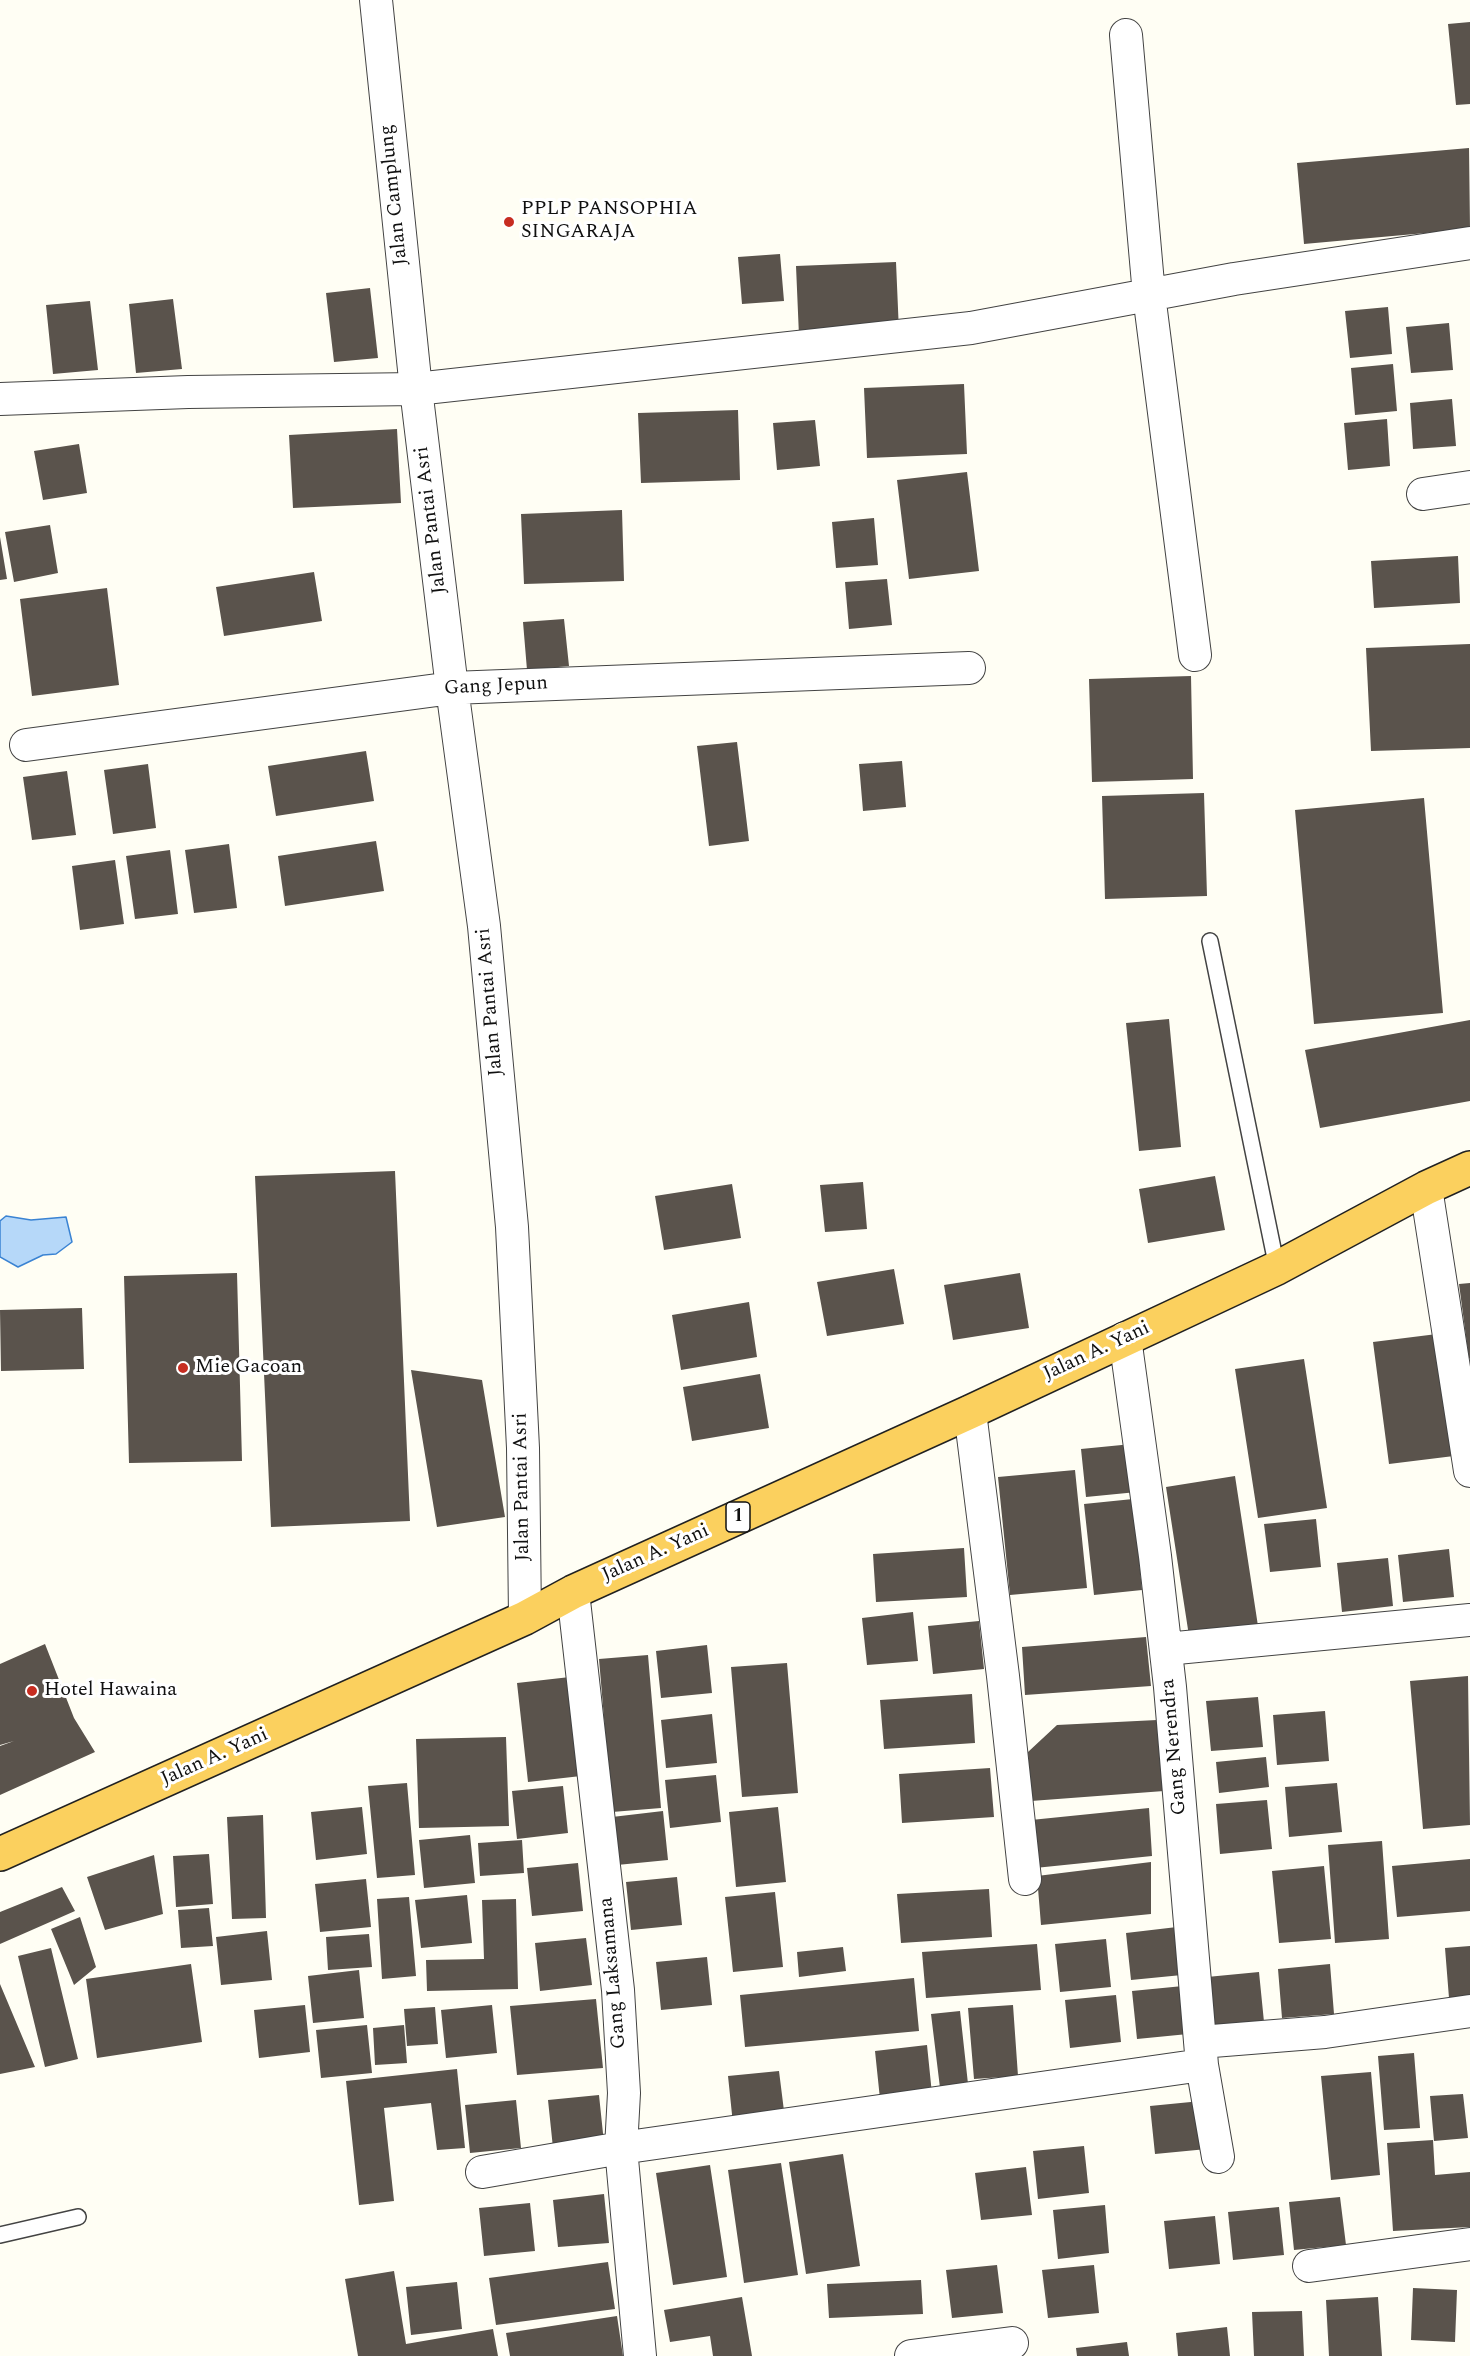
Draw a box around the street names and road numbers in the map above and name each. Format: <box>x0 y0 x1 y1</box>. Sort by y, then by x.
street label: Jalan Camplung <box>376 123 414 267</box>
street label: Jalan Pantai Asri <box>411 445 453 595</box>
street label: Gang Jepun <box>444 672 548 702</box>
street label: Jalan Pantai Asri <box>473 927 509 1077</box>
street label: Jalan A. Yani <box>1040 1317 1154 1387</box>
street label: Jalan Pantai Asri <box>510 1412 536 1562</box>
road number: 1 <box>726 1502 750 1532</box>
street label: Jalan A. Yani <box>599 1520 713 1588</box>
street label: Gang Nerendra <box>1157 1678 1193 1816</box>
street label: Jalan A. Yani <box>158 1724 272 1792</box>
street label: Gang Laksamana <box>595 1896 633 2050</box>

